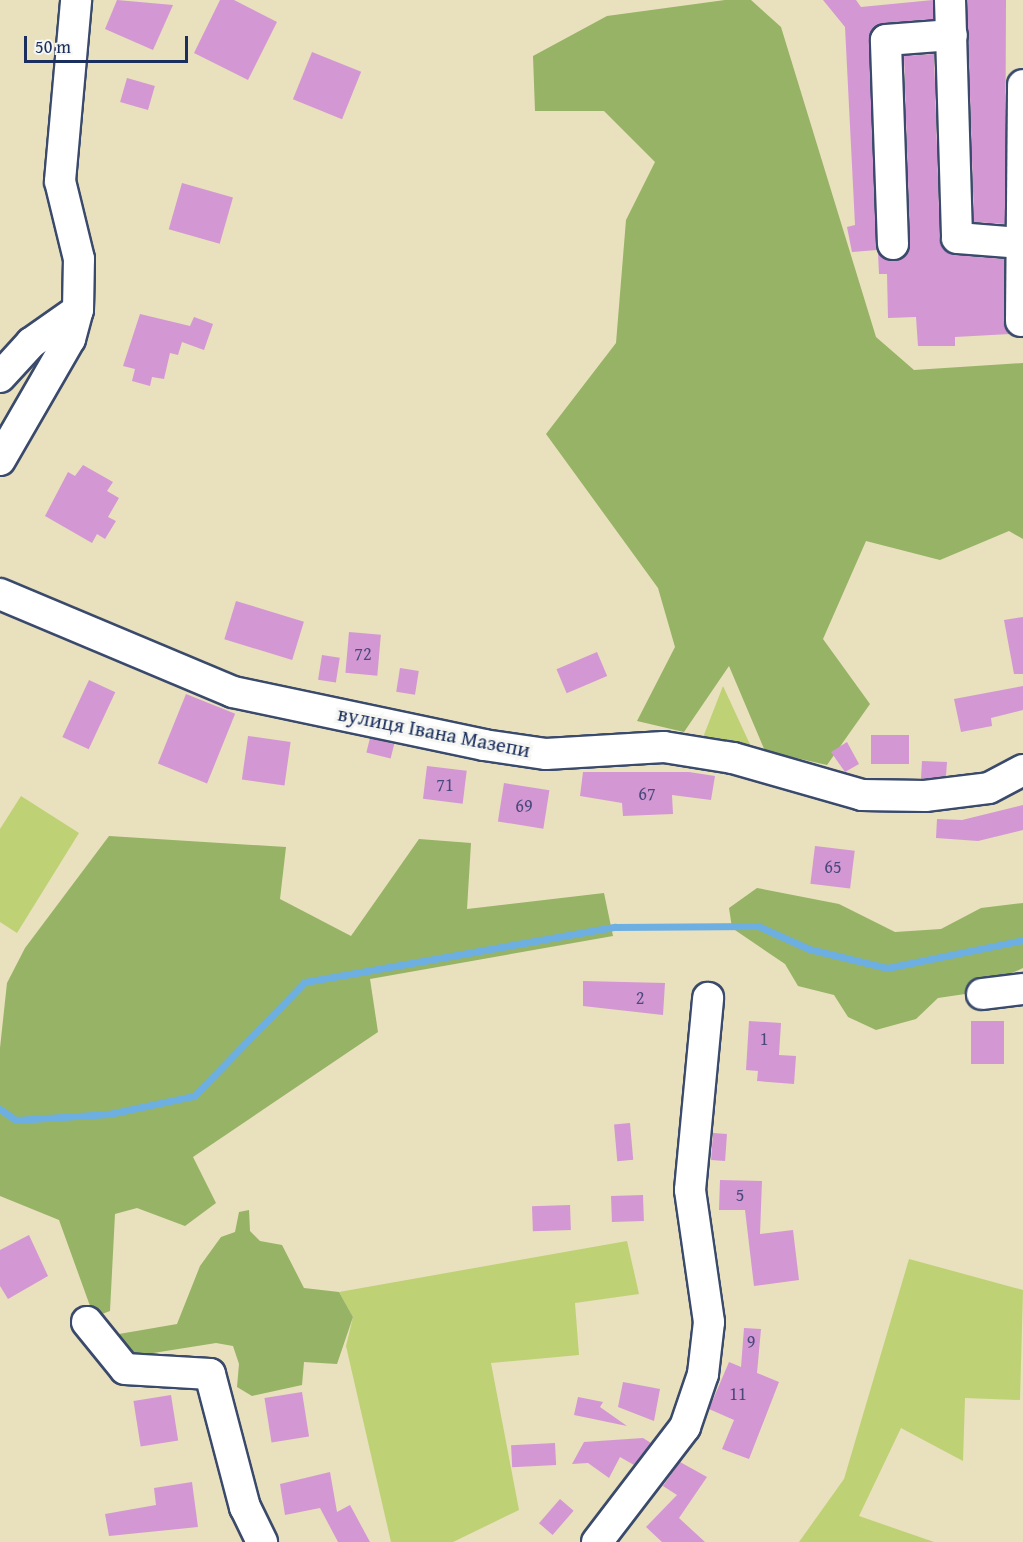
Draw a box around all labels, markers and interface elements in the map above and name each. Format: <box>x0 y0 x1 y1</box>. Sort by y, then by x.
scale bar <box>27 24 190 62</box>
text: 50 m <box>35 33 71 60</box>
house number: 72 <box>354 643 372 665</box>
street label: вулиця Івана Мазепи <box>336 701 532 763</box>
house number: 71 <box>436 774 454 796</box>
house number: 67 <box>638 783 656 805</box>
house number: 69 <box>515 795 533 817</box>
house number: 65 <box>824 856 842 878</box>
house number: 2 <box>636 987 644 1009</box>
house number: 1 <box>760 1028 768 1050</box>
house number: 5 <box>736 1184 744 1206</box>
house number: 9 <box>747 1331 755 1353</box>
house number: 11 <box>729 1383 747 1405</box>

